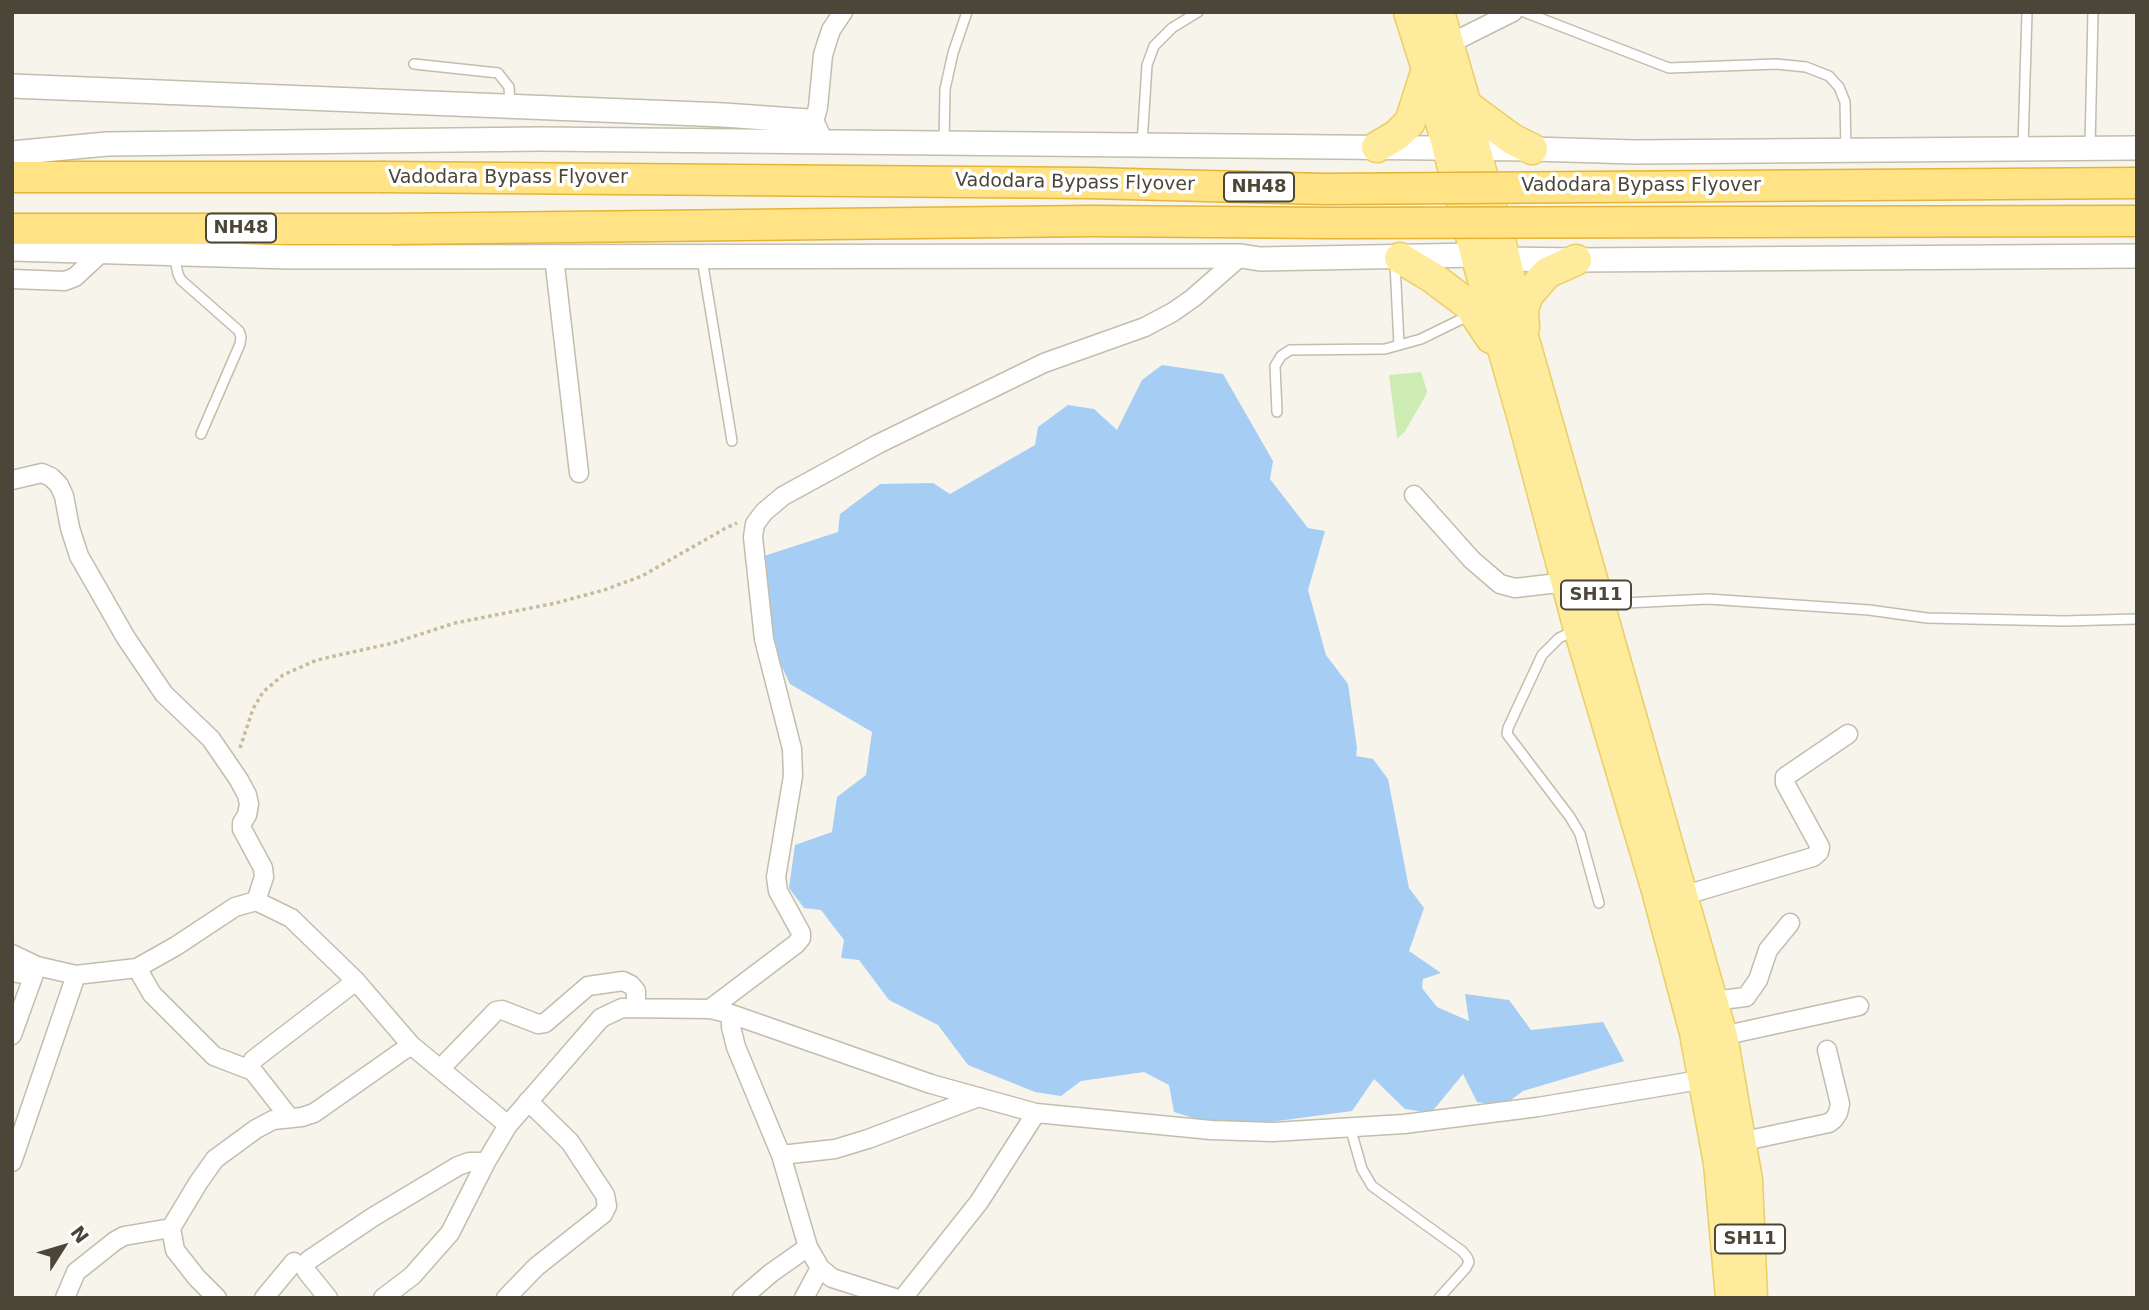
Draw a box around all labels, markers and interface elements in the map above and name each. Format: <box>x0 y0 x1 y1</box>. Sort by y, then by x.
street label: Vadodara Bypass Flyover <box>388 167 628 189</box>
street label: Vadodara Bypass Flyover <box>955 170 1195 196</box>
road number: NH48 <box>1224 172 1294 202</box>
street label: Vadodara Bypass Flyover <box>1521 175 1761 197</box>
road number: NH48 <box>206 213 276 242</box>
road number: SH11 <box>1561 580 1631 610</box>
north arrow <box>28 1212 98 1282</box>
text: N <box>66 1221 93 1247</box>
road number: SH11 <box>1715 1224 1785 1254</box>

